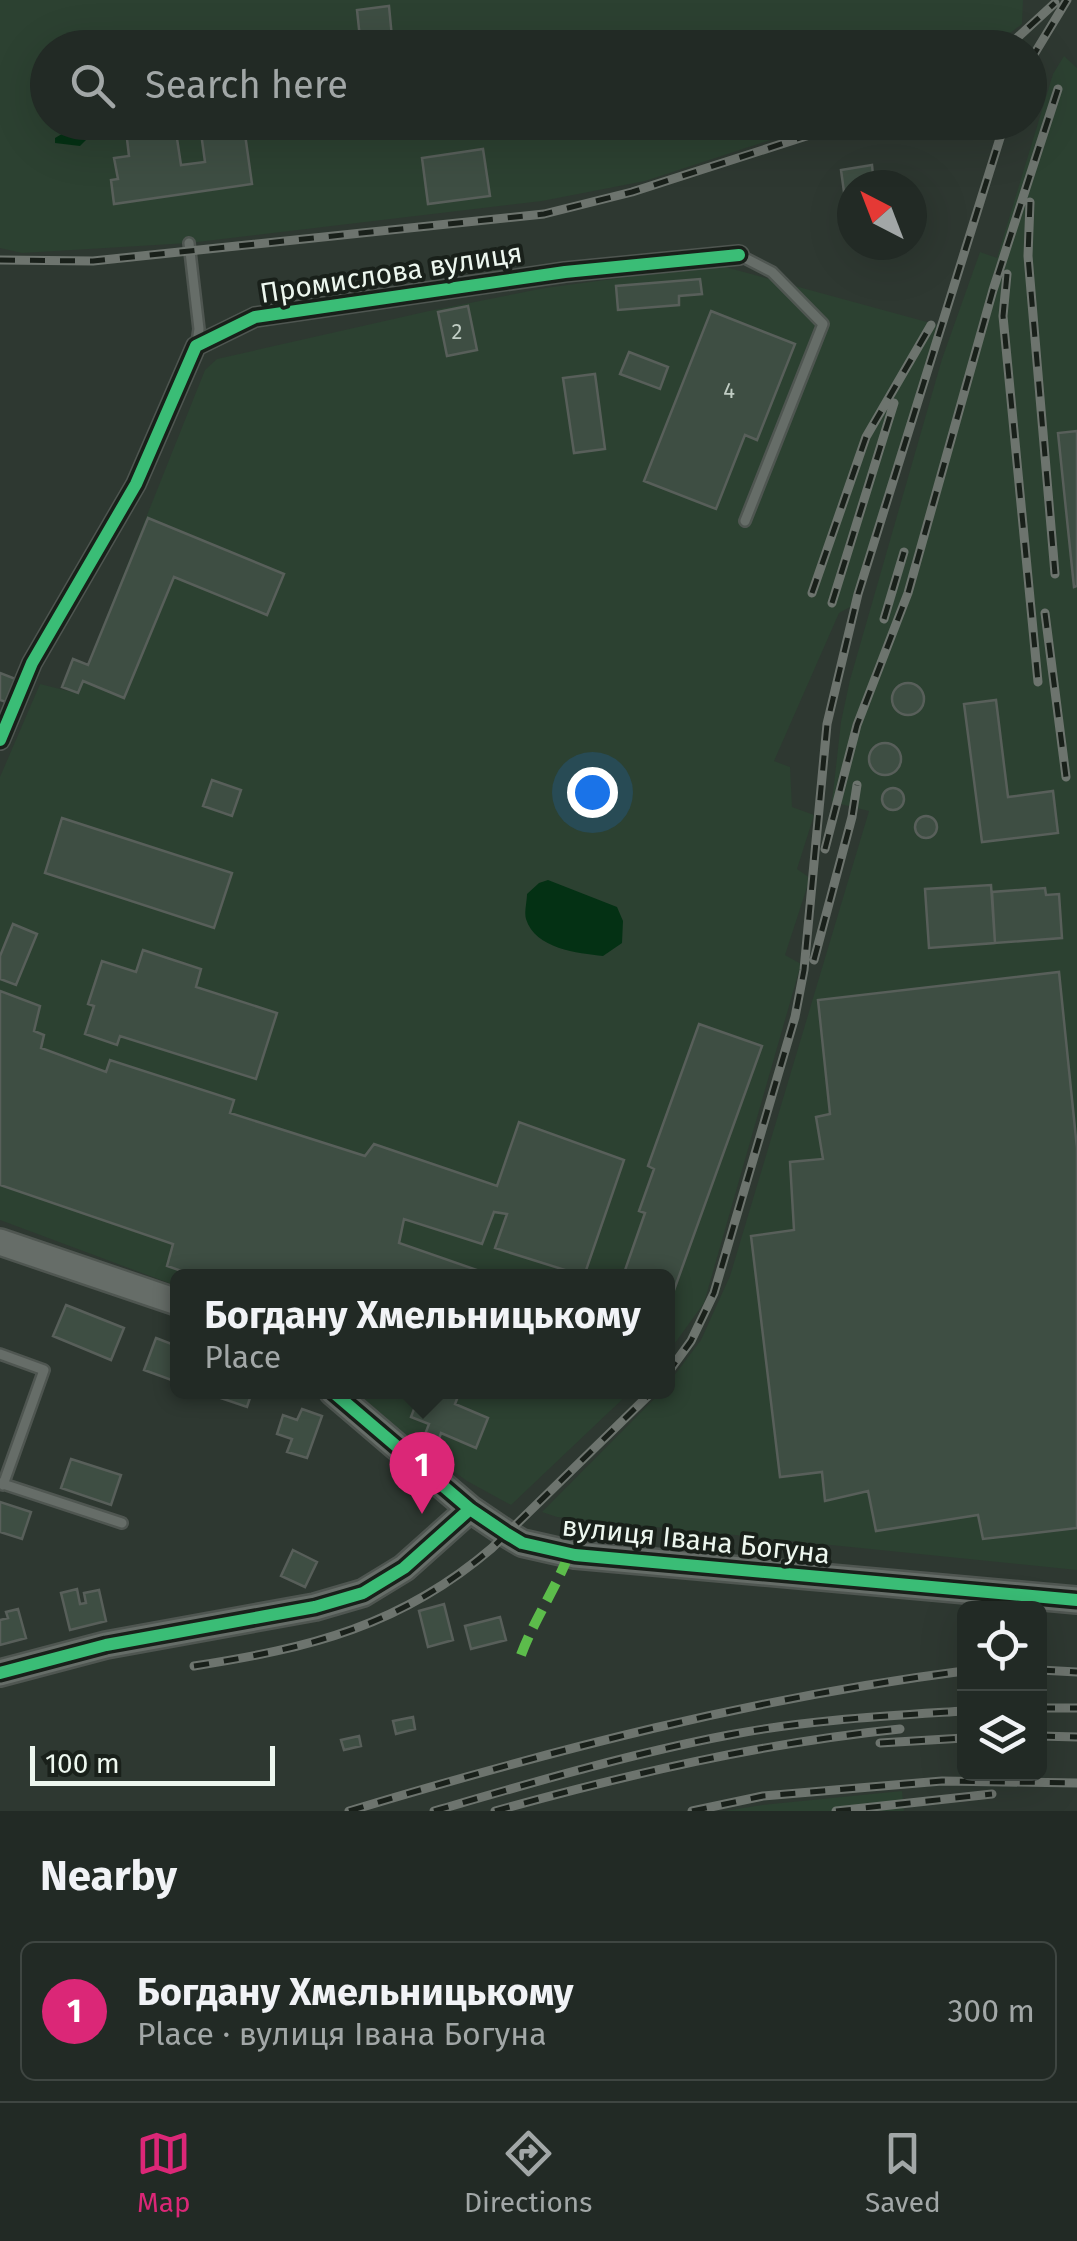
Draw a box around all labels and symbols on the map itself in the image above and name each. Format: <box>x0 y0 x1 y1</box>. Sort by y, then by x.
north arrow <box>837 170 927 260</box>
street label: Промислова вулиця <box>257 236 525 310</box>
house number: 2 <box>452 318 462 345</box>
house number: 4 <box>723 377 735 404</box>
your location <box>567 767 618 818</box>
pin: 1 <box>390 1432 454 1514</box>
street label: вулиця Івана Богуна <box>560 1510 832 1570</box>
scale bar <box>30 1741 275 1786</box>

